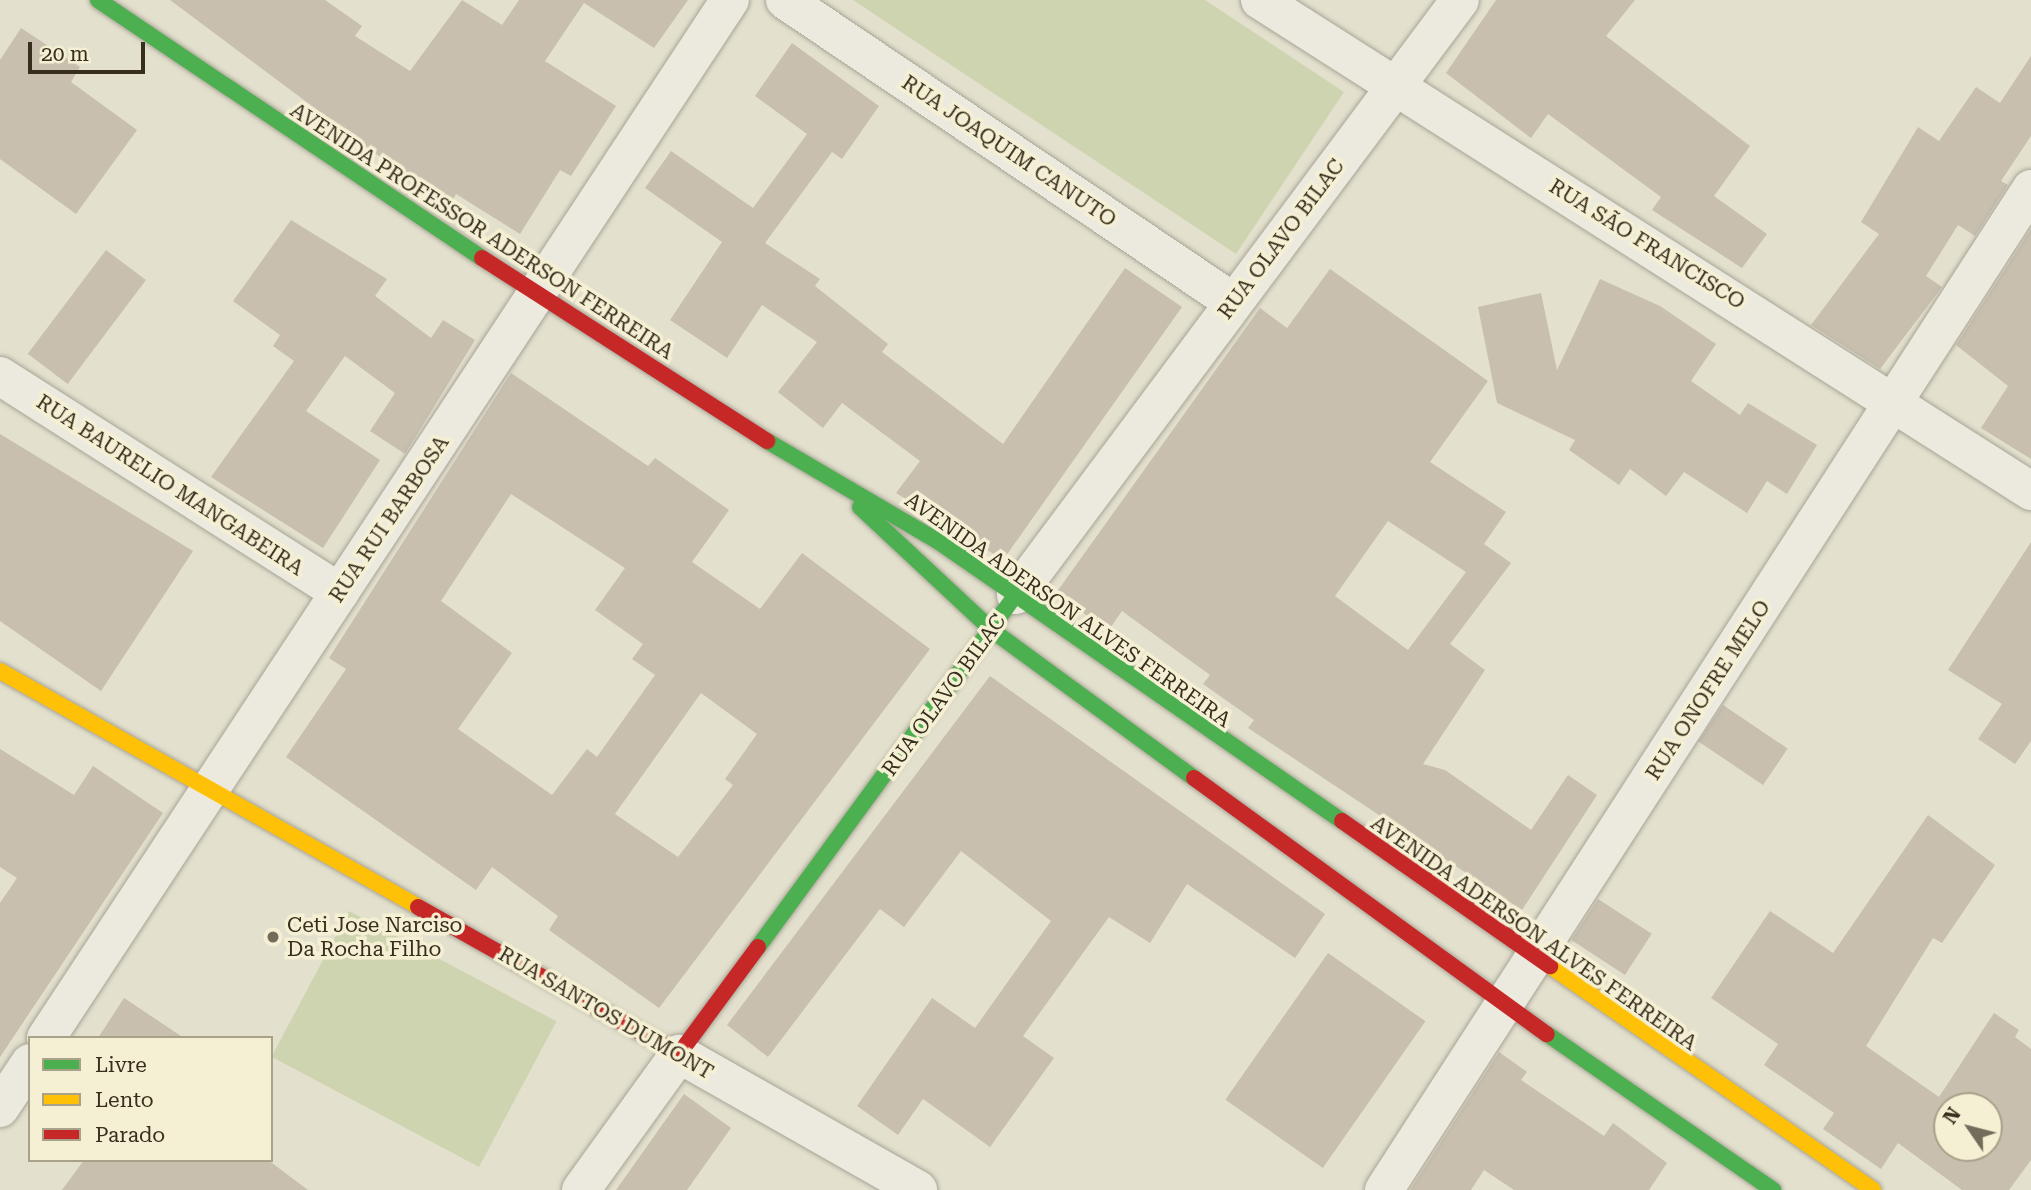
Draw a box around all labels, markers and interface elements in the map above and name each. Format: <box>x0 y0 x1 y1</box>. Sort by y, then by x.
scale bar <box>32 28 149 72</box>
text: 20 m <box>41 42 89 66</box>
street label: RUA JOAQUIM CANUTO <box>897 70 1121 232</box>
street label: AVENIDA PROFESSOR ADERSON FERREIRA <box>286 97 678 365</box>
street label: RUA OLAVO BILAC <box>1213 154 1349 324</box>
street label: RUA SÃO FRANCISCO <box>1545 173 1749 315</box>
street label: RUA BAURELIO MANGABEIRA <box>32 389 308 581</box>
street label: RUA RUI BARBOSA <box>324 431 454 607</box>
street label: AVENIDA ADERSON ALVES FERREIRA <box>900 487 1236 733</box>
street label: RUA ONOFRE MELO <box>1640 595 1776 785</box>
street label: RUA OLAVO BILAC <box>877 609 1011 781</box>
street label: AVENIDA ADERSON ALVES FERREIRA <box>1366 810 1702 1056</box>
place label: Ceti Jose Narciso Da Rocha Filho <box>287 912 462 962</box>
marker: Ceti Jose Narciso Da Rocha Filho <box>265 929 281 945</box>
street label: RUA SANTOS DUMONT <box>494 941 718 1085</box>
legend <box>28 1036 273 1162</box>
text: Livre <box>95 1053 147 1077</box>
text: Lento <box>95 1088 154 1112</box>
north arrow <box>1933 1092 2003 1162</box>
text: N <box>1938 1103 1966 1128</box>
text: Parado <box>95 1123 165 1147</box>

